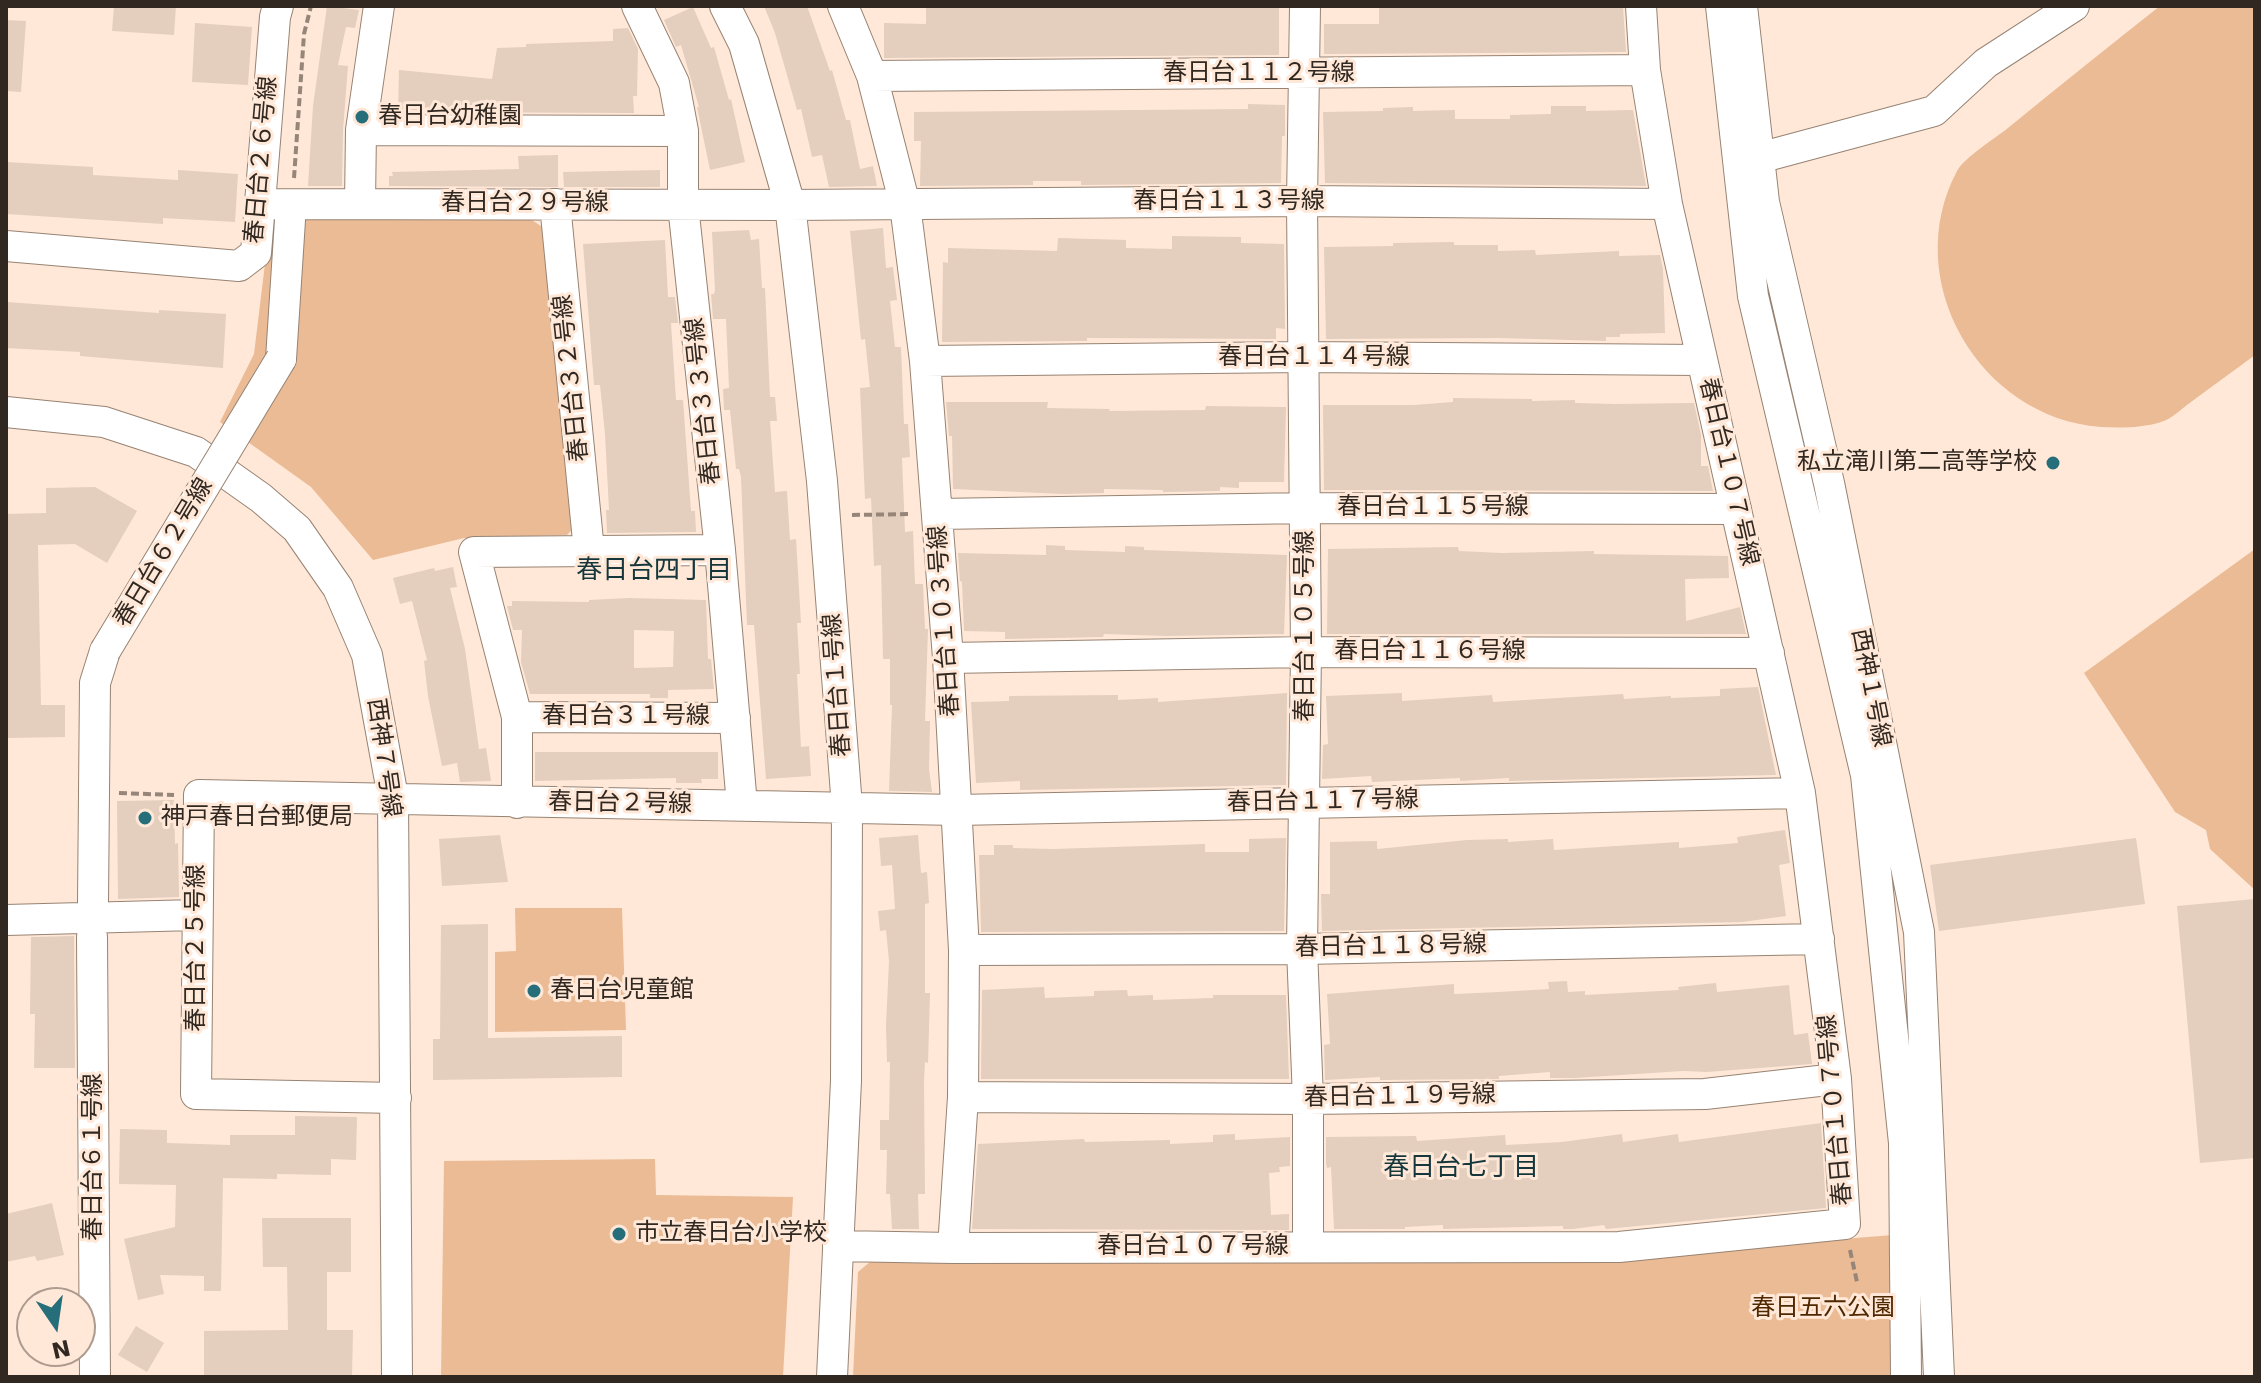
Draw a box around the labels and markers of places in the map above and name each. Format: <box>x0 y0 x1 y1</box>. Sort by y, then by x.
place label: 春日台幼稚園 <box>378 103 522 131</box>
marker: 春日台幼稚園 <box>353 108 371 126</box>
place label: 私立滝川第二高等学校 <box>1797 449 2037 477</box>
marker: 私立滝川第二高等学校 <box>2044 454 2062 472</box>
place label: 神戸春日台郵便局 <box>161 804 353 832</box>
marker: 神戸春日台郵便局 <box>136 809 154 827</box>
place label: 春日台児童館 <box>550 977 694 1005</box>
marker: 春日台児童館 <box>525 982 543 1000</box>
place label: 市立春日台小学校 <box>635 1220 827 1248</box>
marker: 市立春日台小学校 <box>610 1225 628 1243</box>

